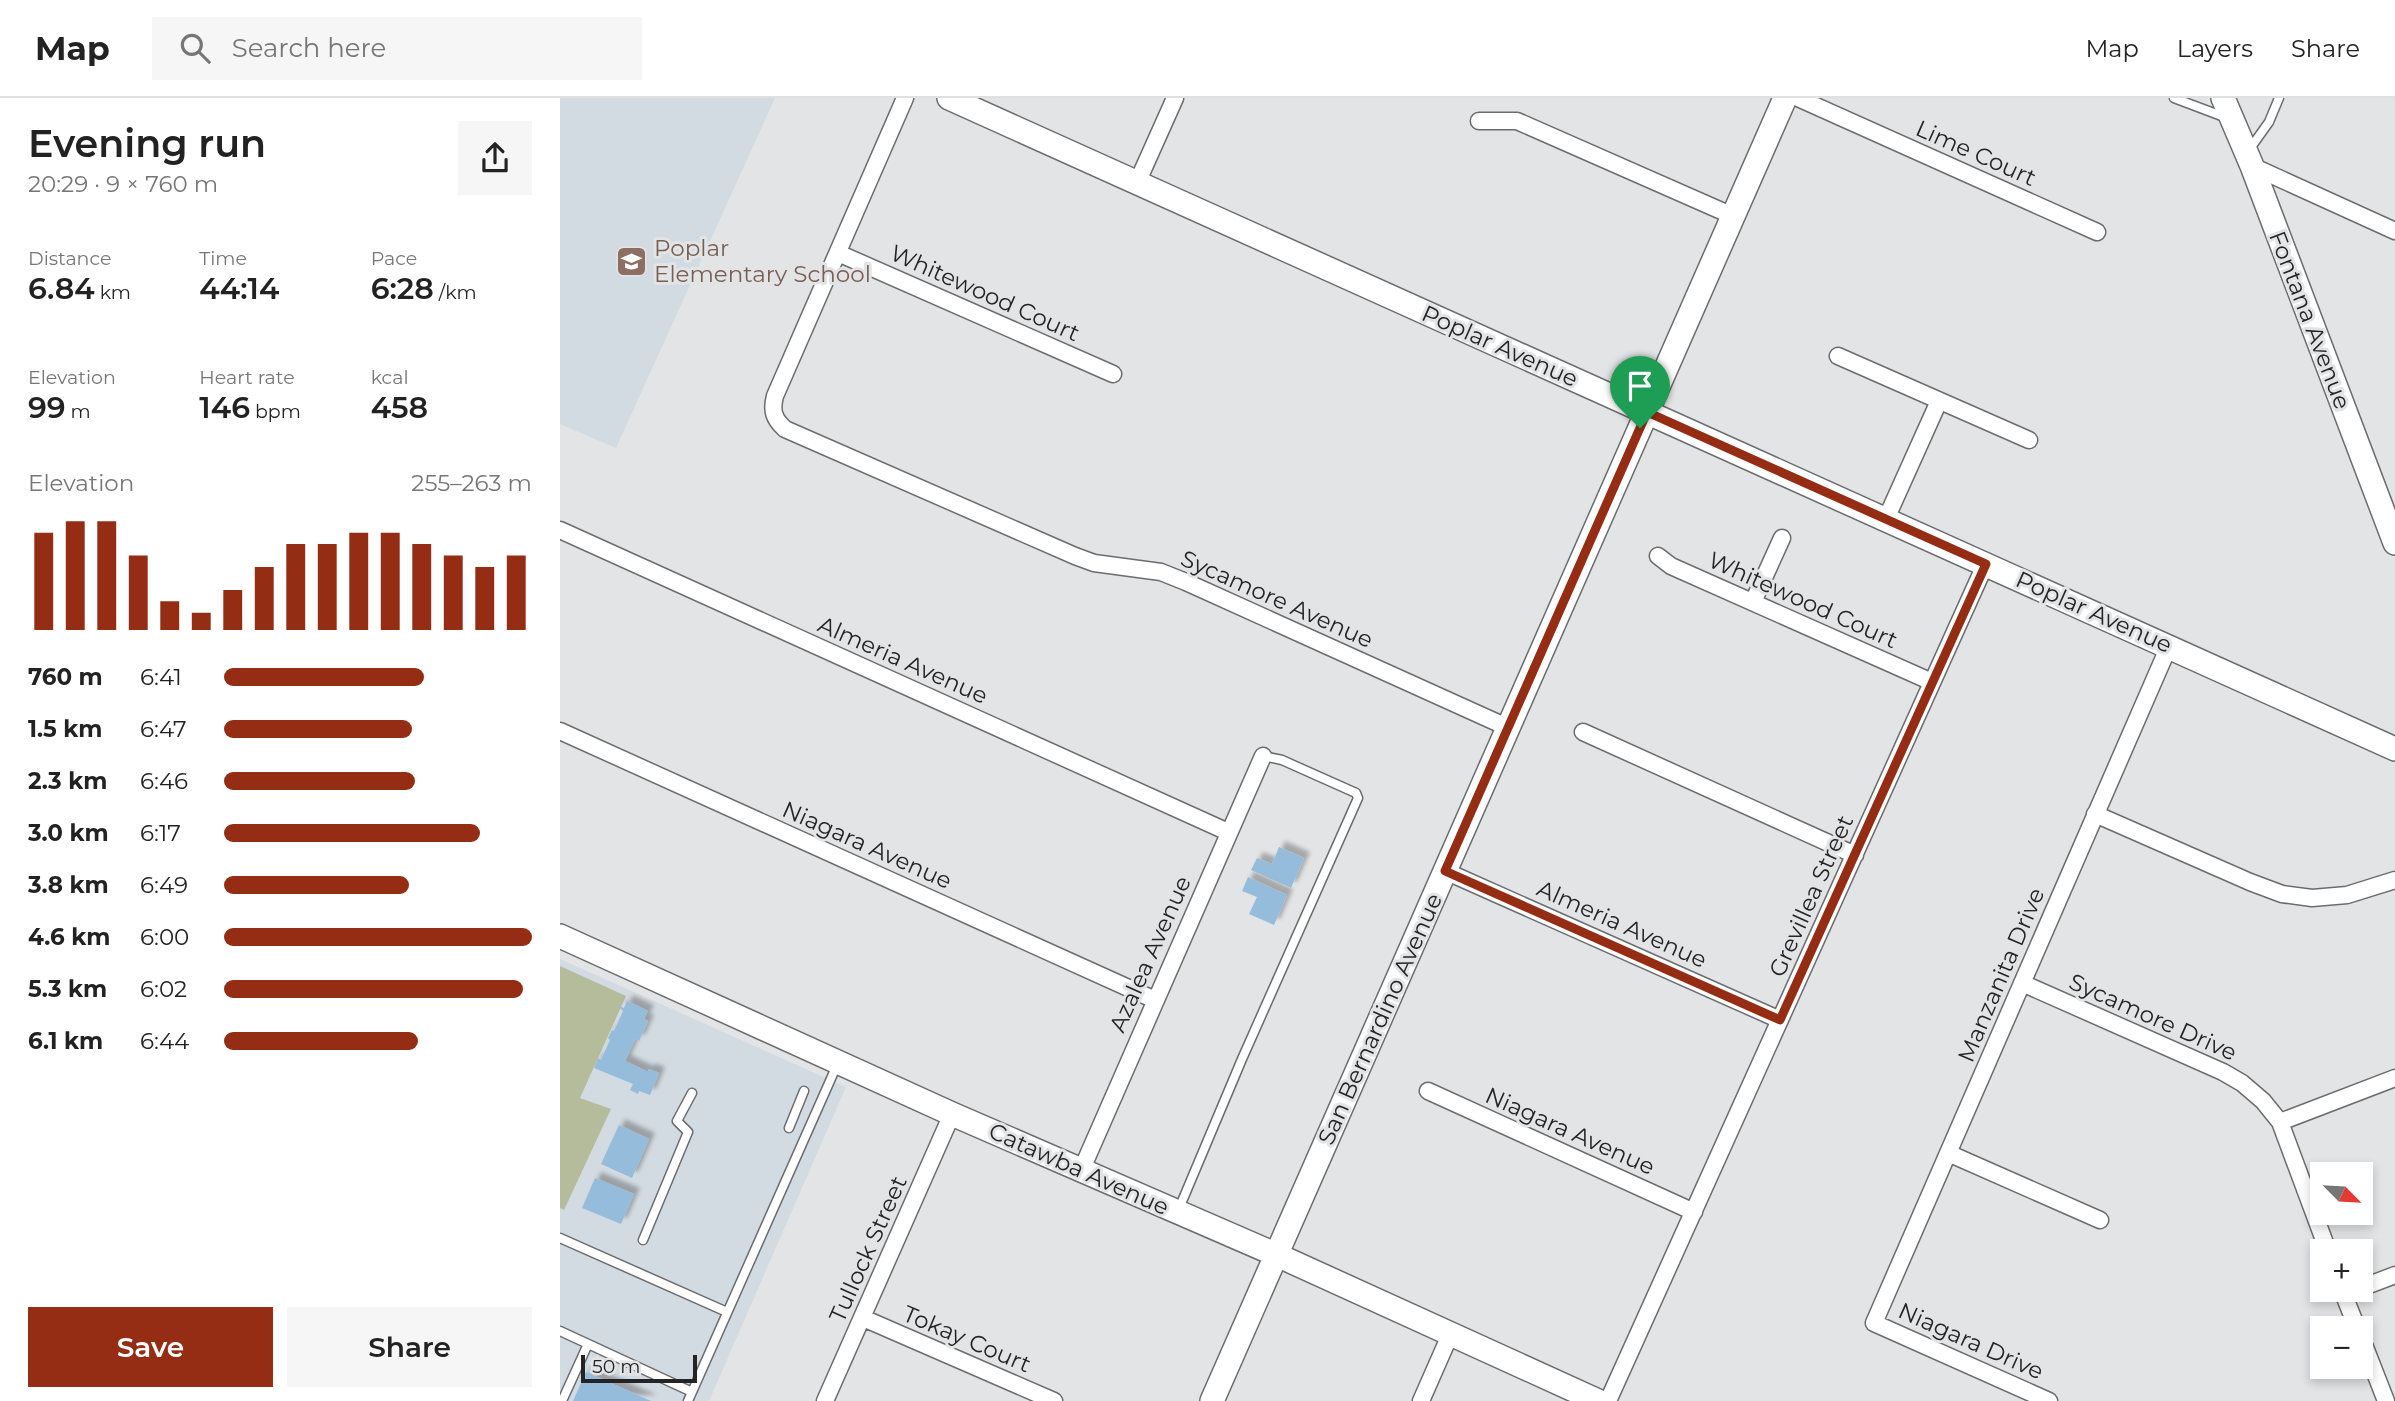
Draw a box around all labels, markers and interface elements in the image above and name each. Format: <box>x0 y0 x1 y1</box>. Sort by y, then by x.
search box <box>152 17 642 80</box>
text: Map <box>35 28 110 68</box>
icon: search <box>176 29 214 67</box>
text: Search here <box>232 32 386 64</box>
text: Map <box>2085 34 2139 63</box>
text: Layers <box>2177 34 2253 63</box>
text: Share <box>2291 34 2360 63</box>
street label: Lime Court <box>1912 114 2040 192</box>
text: Evening run <box>28 120 266 167</box>
button: share <box>458 121 532 195</box>
text: 20:29 · 9 × 760 m <box>28 170 218 198</box>
street label: Fontana Avenue <box>2263 227 2357 413</box>
place label: Poplar Elementary School <box>654 234 871 288</box>
street label: Whitewood Court <box>886 239 1084 347</box>
school or university icon: Poplar Elementary School <box>614 244 648 278</box>
text: Distance <box>28 247 111 270</box>
text: Time <box>199 247 247 270</box>
text: Pace <box>371 247 417 270</box>
text: 6.84 <box>28 270 95 307</box>
text: 44:14 <box>199 270 279 307</box>
text: 6:28 <box>371 270 434 307</box>
text: km <box>95 281 131 304</box>
text: /km <box>434 281 477 304</box>
street label: Poplar Avenue <box>1418 299 1582 393</box>
pin <box>1610 356 1670 428</box>
text: Elevation <box>28 366 116 389</box>
text: Heart rate <box>199 366 295 389</box>
text: kcal <box>371 366 409 389</box>
icon: arrive <box>1621 367 1659 405</box>
text: 99 <box>28 389 66 426</box>
text: 146 <box>199 389 250 426</box>
text: 458 <box>371 389 428 426</box>
text: m <box>66 400 91 423</box>
text: bpm <box>250 400 301 423</box>
text: Elevation <box>28 469 134 497</box>
text: 255–263 m <box>411 469 532 497</box>
street label: Sycamore Avenue <box>1177 544 1377 654</box>
street label: Whitewood Court <box>1704 546 1902 654</box>
street label: Poplar Avenue <box>2012 565 2176 659</box>
street label: Almeria Avenue <box>814 610 992 710</box>
text: 760 m <box>28 663 103 691</box>
text: 6:41 <box>140 663 182 691</box>
text: 1.5 km <box>28 715 102 743</box>
text: 6:47 <box>140 715 187 743</box>
text: 2.3 km <box>28 767 107 795</box>
text: 6:46 <box>140 767 188 795</box>
street label: Niagara Avenue <box>778 795 956 895</box>
street label: Grevillea Street <box>1763 811 1859 981</box>
text: 3.0 km <box>28 819 109 847</box>
text: 6:17 <box>140 819 181 847</box>
text: 3.8 km <box>28 871 109 899</box>
text: 6:49 <box>140 871 188 899</box>
street label: Azalea Avenue <box>1103 872 1197 1036</box>
street label: Almeria Avenue <box>1533 874 1711 974</box>
street label: Manzanita Drive <box>1952 884 2050 1066</box>
street label: San Bernardino Avenue <box>1312 889 1448 1149</box>
text: 4.6 km <box>28 923 110 951</box>
text: 6:00 <box>140 923 189 951</box>
street label: Sycamore Drive <box>2065 967 2241 1067</box>
text: 5.3 km <box>28 975 107 1003</box>
text: 6:02 <box>140 975 187 1003</box>
text: 6.1 km <box>28 1027 103 1055</box>
text: 6:44 <box>140 1027 189 1055</box>
street label: Niagara Avenue <box>1481 1081 1659 1181</box>
street label: Catawba Avenue <box>985 1117 1173 1221</box>
north arrow <box>2310 1162 2373 1225</box>
map controls <box>2310 1162 2373 1379</box>
street label: Tullock Street <box>823 1171 913 1327</box>
button: + <box>2310 1239 2373 1302</box>
street label: Niagara Drive <box>1894 1297 2048 1385</box>
street label: Tokay Court <box>899 1300 1035 1378</box>
button: Save <box>28 1307 273 1387</box>
button: Share <box>287 1307 532 1387</box>
button: − <box>2310 1316 2373 1379</box>
scale bar <box>581 1352 696 1384</box>
text: 50 m <box>592 1355 640 1378</box>

